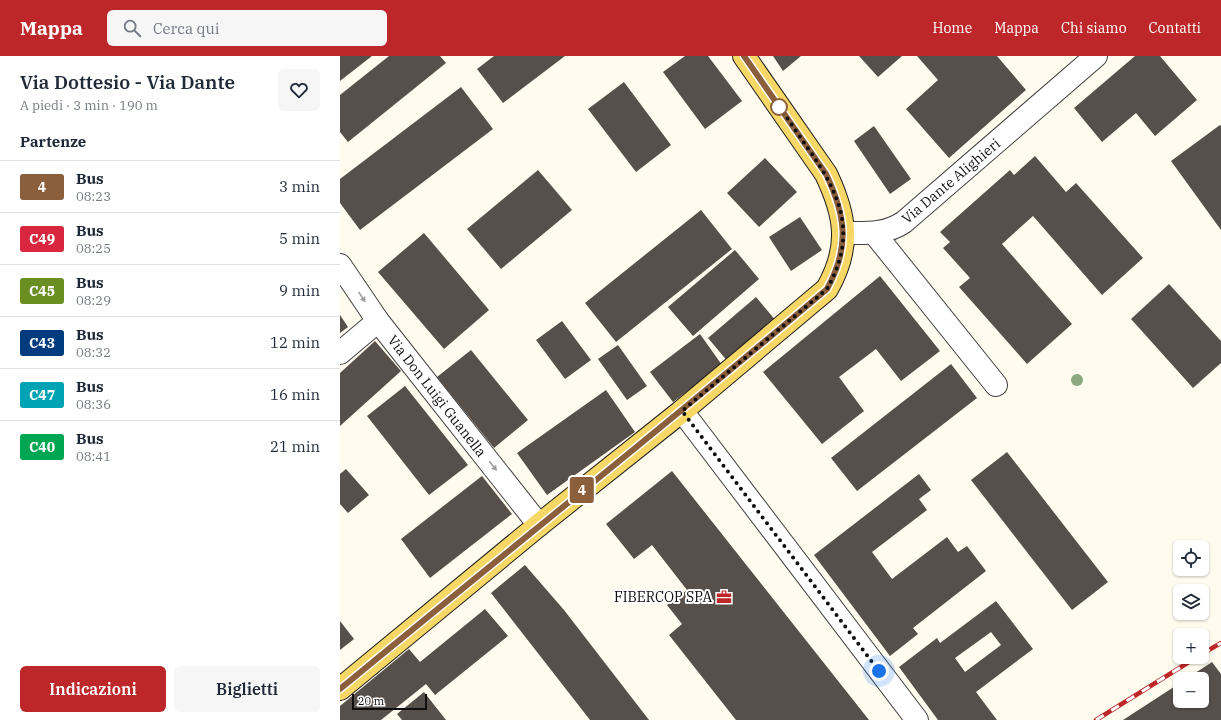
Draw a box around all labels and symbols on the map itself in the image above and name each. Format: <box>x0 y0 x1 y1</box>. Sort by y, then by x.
unlabelled marker <box>770 98 788 116</box>
street label: Via Dante Alighieri <box>898 134 1004 228</box>
one-way arrow <box>358 292 366 302</box>
street label: Via Don Luigi Guanella <box>384 331 490 461</box>
one-way arrow <box>488 461 497 472</box>
line badge: 4 <box>569 477 595 503</box>
place label: FIBERCOP SPA <box>614 588 712 606</box>
office icon: FIBERCOP SPA <box>715 588 733 606</box>
your location <box>869 661 889 681</box>
scale bar <box>352 692 427 711</box>

